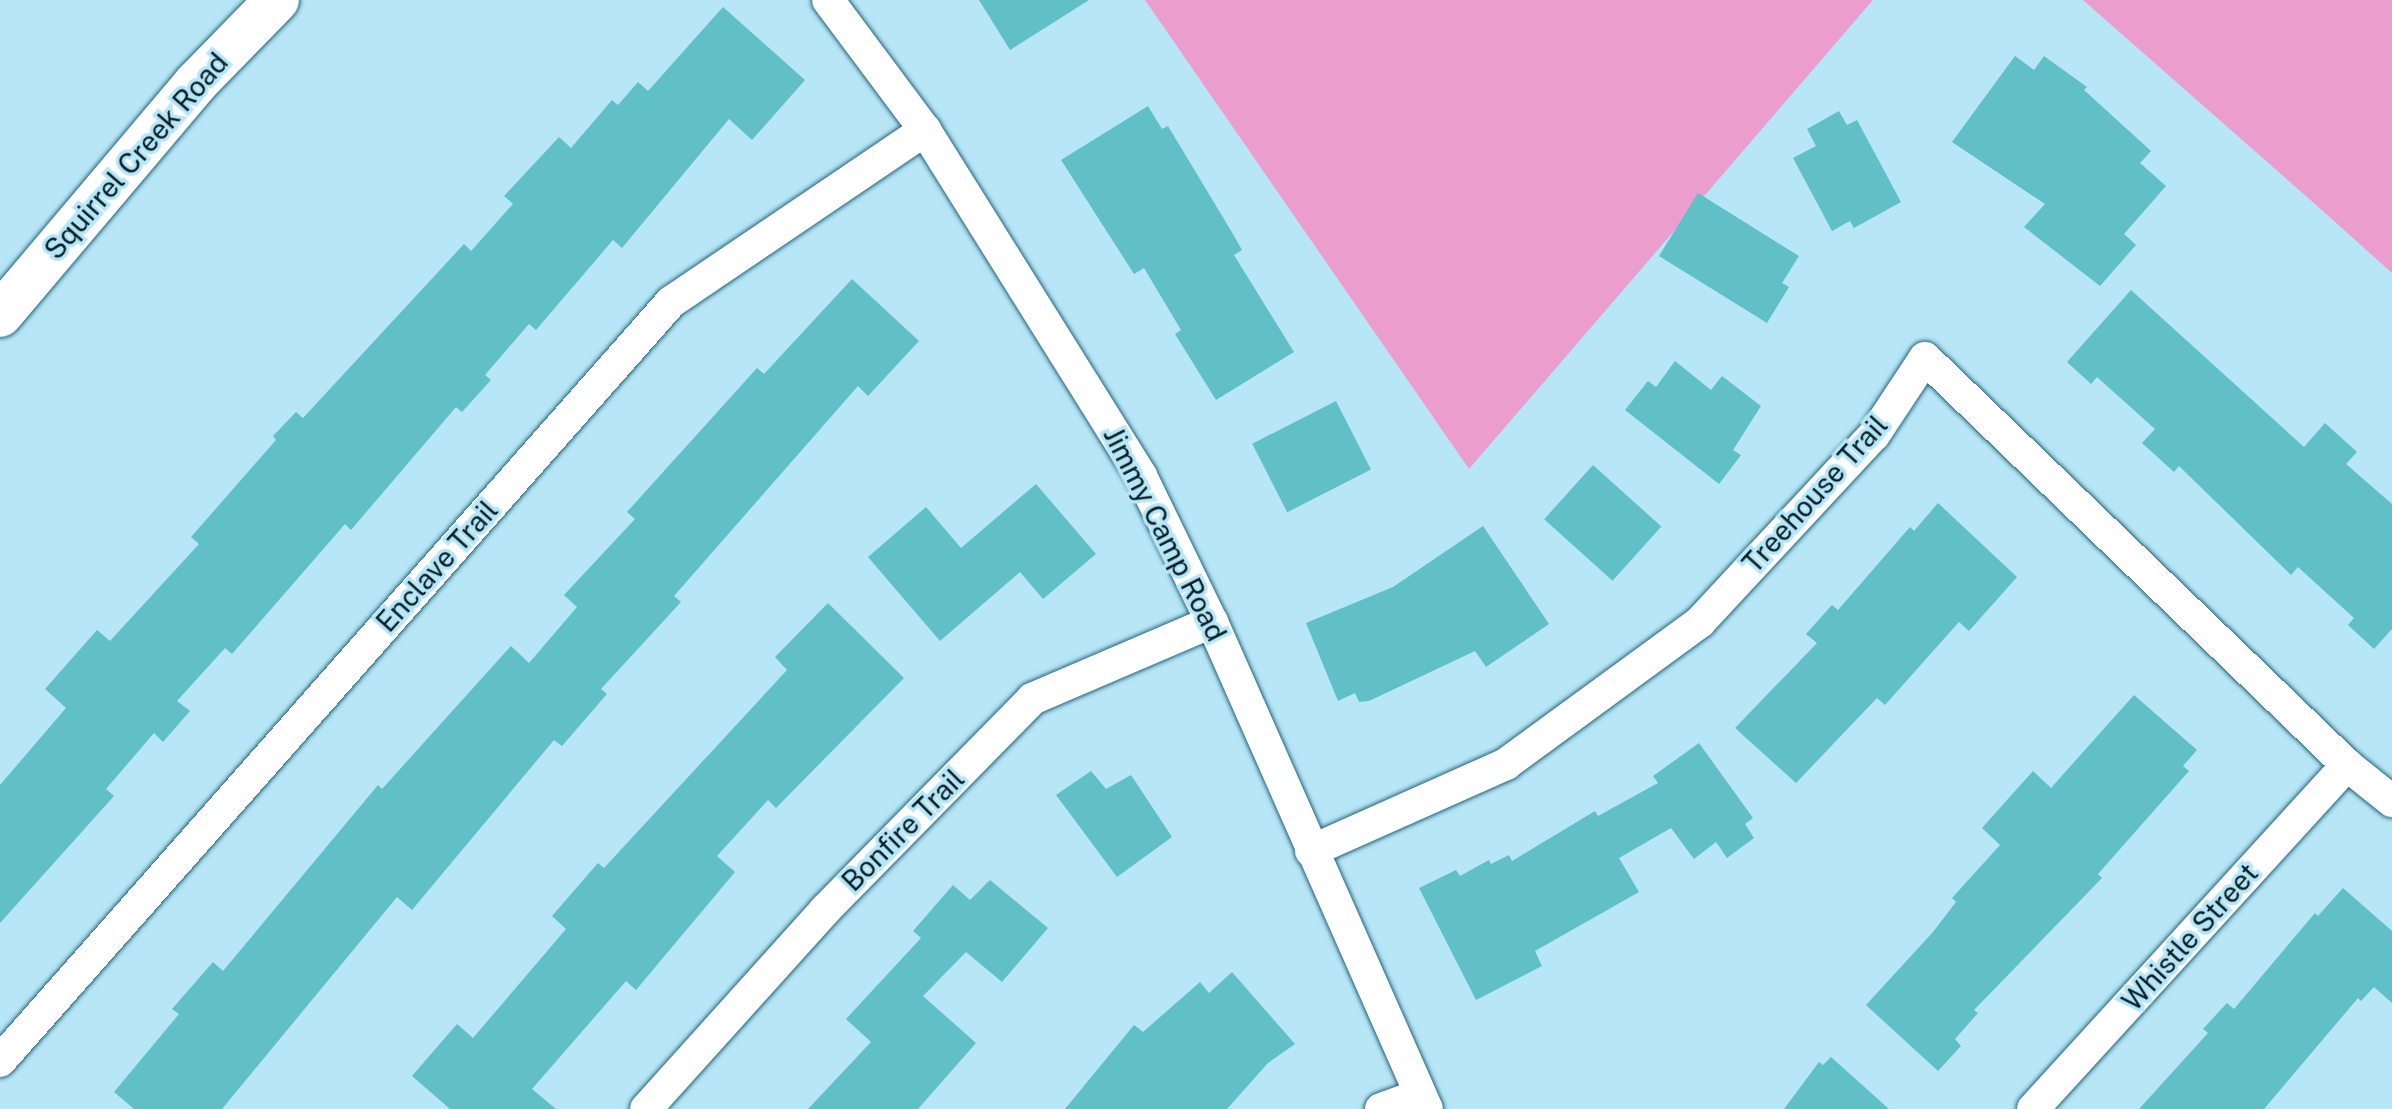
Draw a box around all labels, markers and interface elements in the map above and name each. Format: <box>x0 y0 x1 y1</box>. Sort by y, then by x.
street label: Squirrel Creek Road <box>37 46 235 266</box>
street label: Treehouse Trail <box>1735 408 1895 580</box>
street label: Jimmy Camp Road <box>1096 421 1234 647</box>
street label: Enclave Trail <box>369 493 505 639</box>
street label: Bonfire Trail <box>835 762 971 898</box>
street label: Whistle Street <box>2115 856 2265 1018</box>

